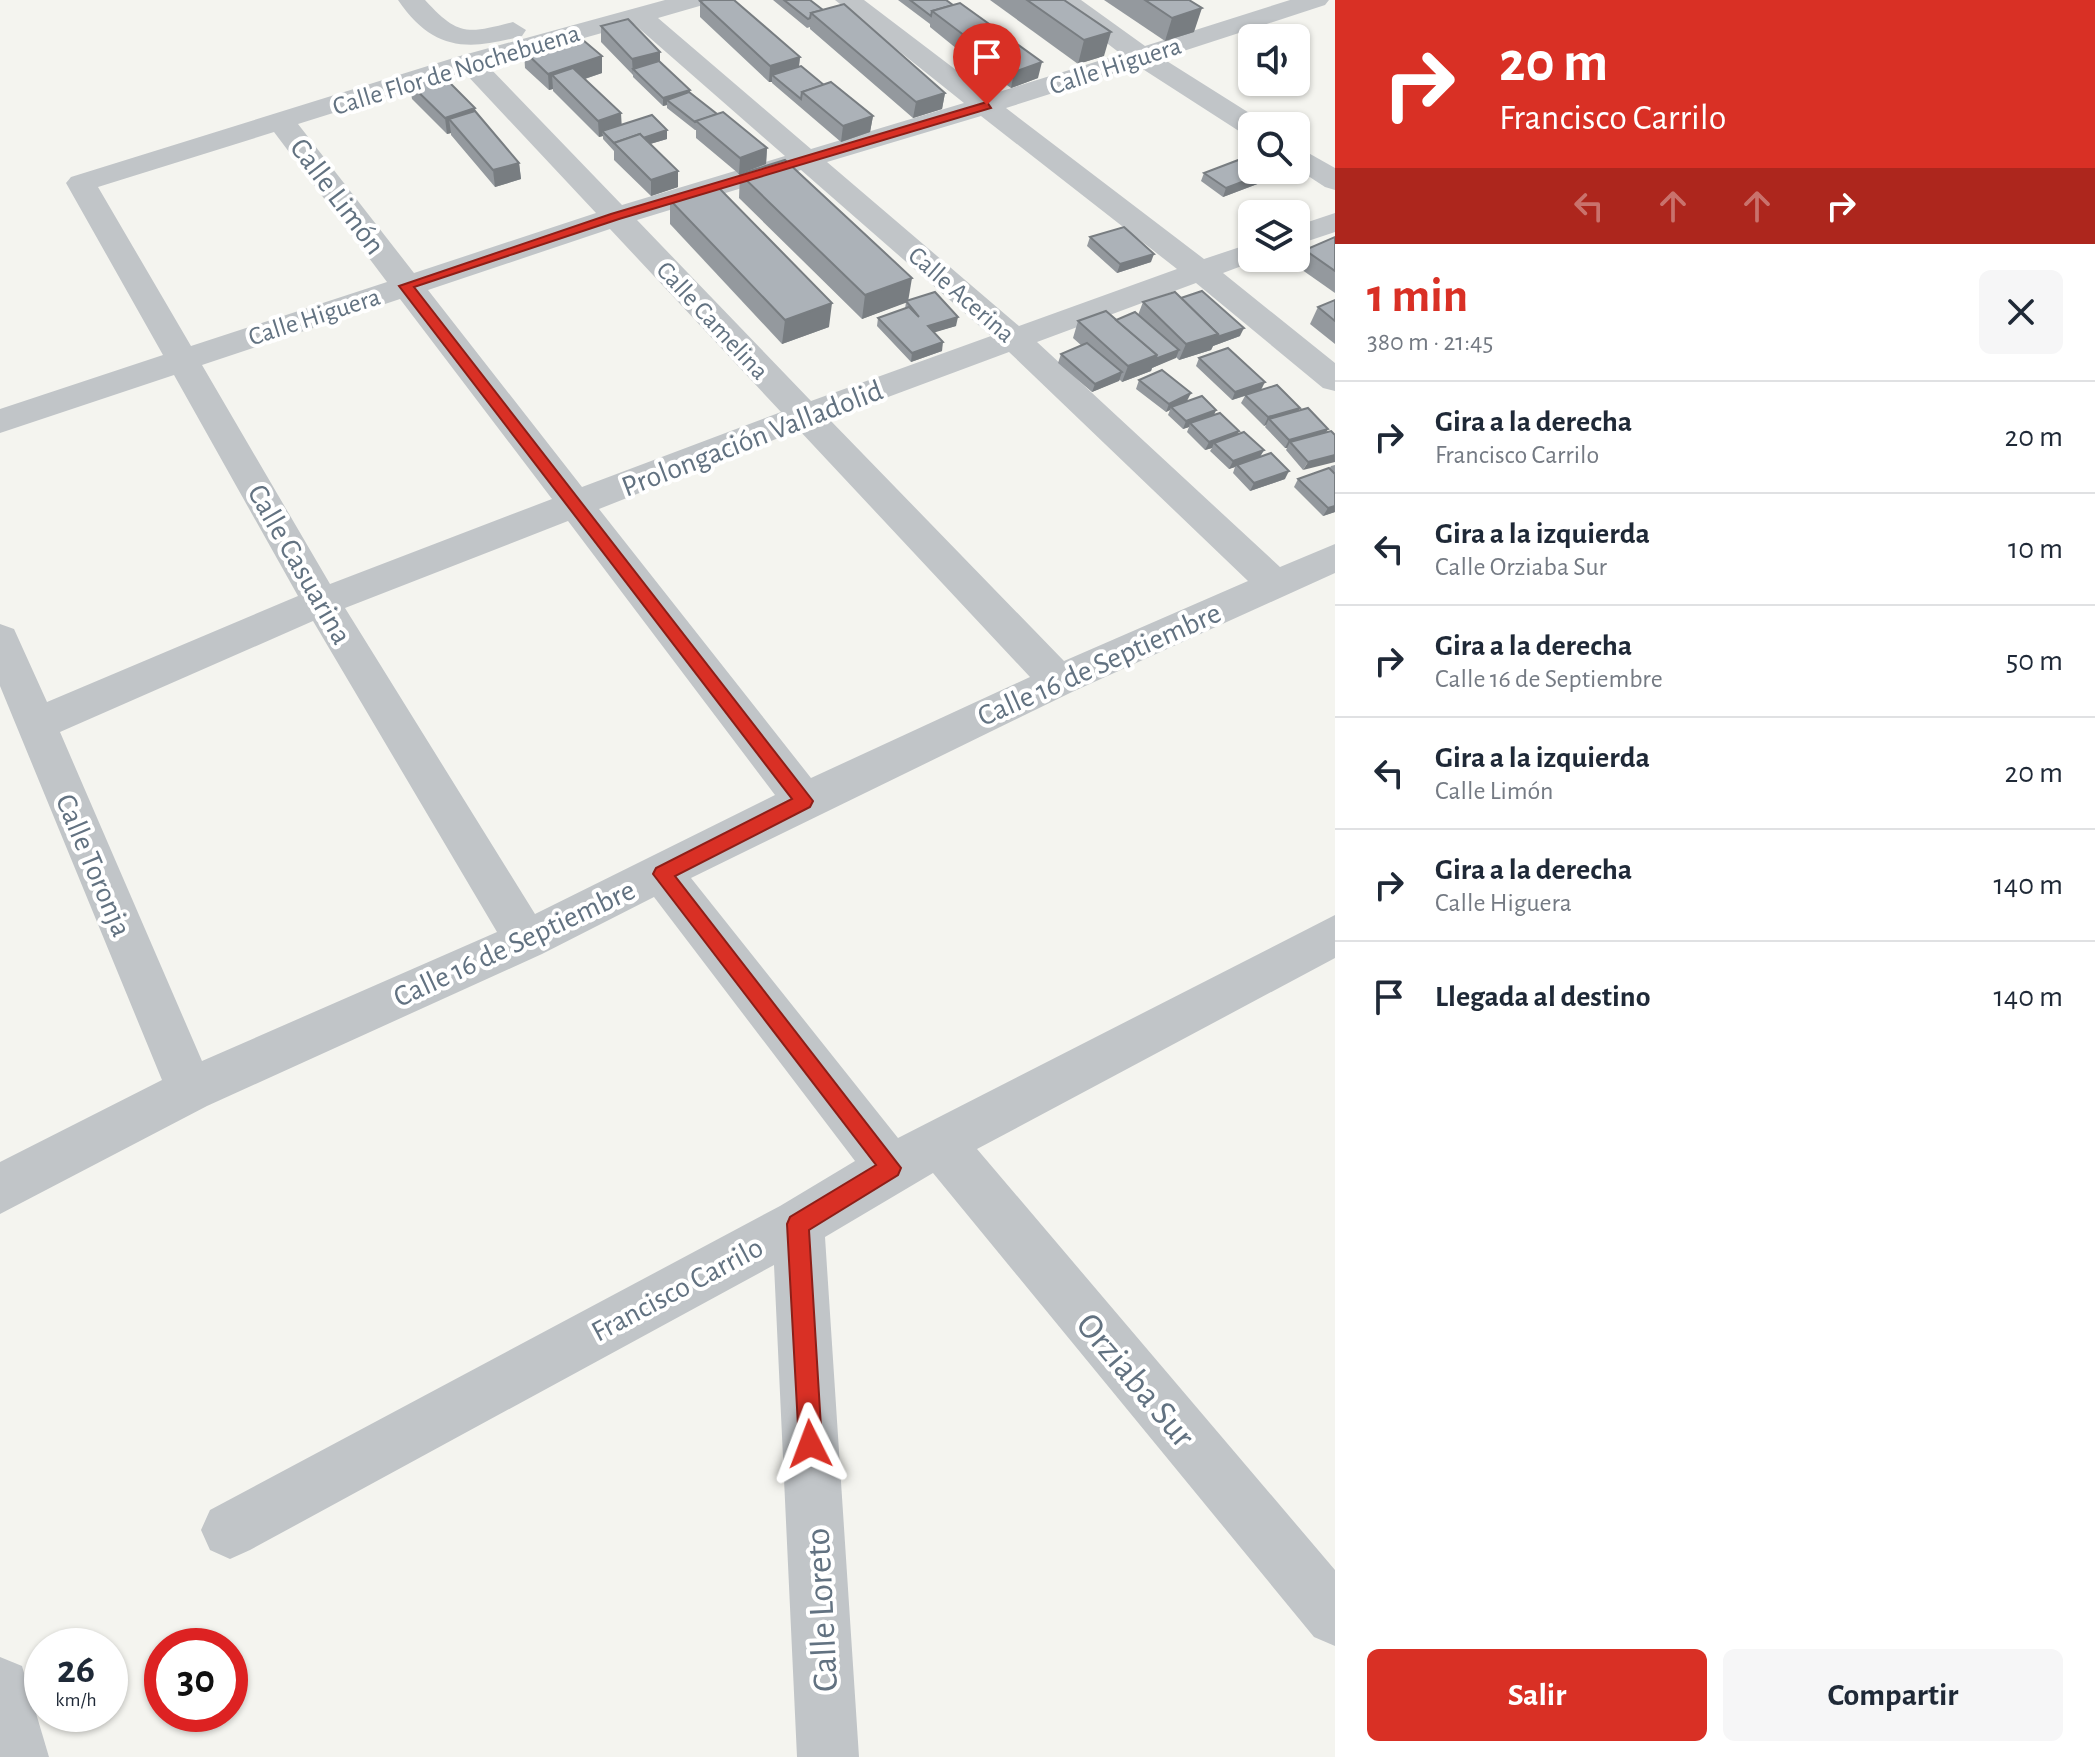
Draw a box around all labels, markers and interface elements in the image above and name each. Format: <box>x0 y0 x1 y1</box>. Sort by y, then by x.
street label: Calle Flor de Nochebuena <box>330 20 583 120</box>
pin <box>953 23 1021 105</box>
map controls <box>1238 24 1310 272</box>
button: sound <box>1238 24 1310 96</box>
street label: Calle Higuera <box>1046 32 1184 99</box>
icon: right <box>1367 32 1471 136</box>
icon: arrive <box>965 35 1009 79</box>
text: 20 m <box>1499 35 1608 91</box>
text: Francisco Carrilo <box>1499 100 1726 136</box>
button: search <box>1238 112 1310 184</box>
street label: Calle Limón <box>284 133 390 260</box>
icon: left <box>1567 184 1611 228</box>
icon: ahead <box>1651 184 1695 228</box>
icon: ahead <box>1735 184 1779 228</box>
icon: right <box>1819 184 1863 228</box>
button: layers <box>1238 200 1310 272</box>
street label: Calle Acerina <box>903 242 1019 348</box>
street label: Calle Camelina <box>651 257 773 385</box>
button: close <box>1979 270 2063 354</box>
text: 1 min <box>1367 273 1468 321</box>
street label: Calle Higuera <box>245 283 383 350</box>
text: 380 m · 21:45 <box>1367 329 1494 355</box>
street label: Prolongación Valladolid <box>618 375 887 503</box>
text: Gira a la derecha <box>1435 407 1632 437</box>
icon: right <box>1367 415 1411 459</box>
text: 20 m <box>2005 422 2063 452</box>
text: Francisco Carrilo <box>1435 442 1599 468</box>
street label: Calle Casuarina <box>241 480 357 649</box>
text: Gira a la izquierda <box>1435 519 1650 549</box>
icon: left <box>1367 527 1411 571</box>
text: 10 m <box>2008 534 2063 564</box>
text: Calle Orziaba Sur <box>1435 554 1607 580</box>
street label: Calle 16 de Septiembre <box>973 598 1225 732</box>
text: Gira a la derecha <box>1435 631 1632 661</box>
icon: right <box>1367 639 1411 683</box>
text: 50 m <box>2006 646 2063 676</box>
text: Calle 16 de Septiembre <box>1435 666 1663 692</box>
text: Gira a la izquierda <box>1435 743 1650 773</box>
icon: left <box>1367 751 1411 795</box>
text: 20 m <box>2005 758 2063 788</box>
text: Calle Limón <box>1435 778 1553 804</box>
street label: Calle Toronja <box>50 790 137 941</box>
text: Gira a la derecha <box>1435 855 1632 885</box>
icon: right <box>1367 863 1411 907</box>
text: 140 m <box>1993 870 2063 900</box>
street label: Calle 16 de Septiembre <box>389 875 640 1013</box>
text: Calle Higuera <box>1435 890 1572 916</box>
icon: arrive <box>1367 975 1411 1019</box>
text: Llegada al destino <box>1435 982 1651 1012</box>
text: 140 m <box>1993 982 2063 1012</box>
street label: Francisco Carrilo <box>587 1232 768 1348</box>
street label: Orziaba Sur <box>1069 1307 1202 1454</box>
position arrow <box>768 1402 852 1486</box>
street label: Calle Loreto <box>800 1527 844 1693</box>
speed limit sign: 30 <box>144 1628 248 1732</box>
button: Salir <box>1367 1649 1707 1741</box>
button: Compartir <box>1723 1649 2063 1741</box>
text: 26 <box>57 1650 95 1690</box>
text: km/h <box>55 1690 97 1710</box>

